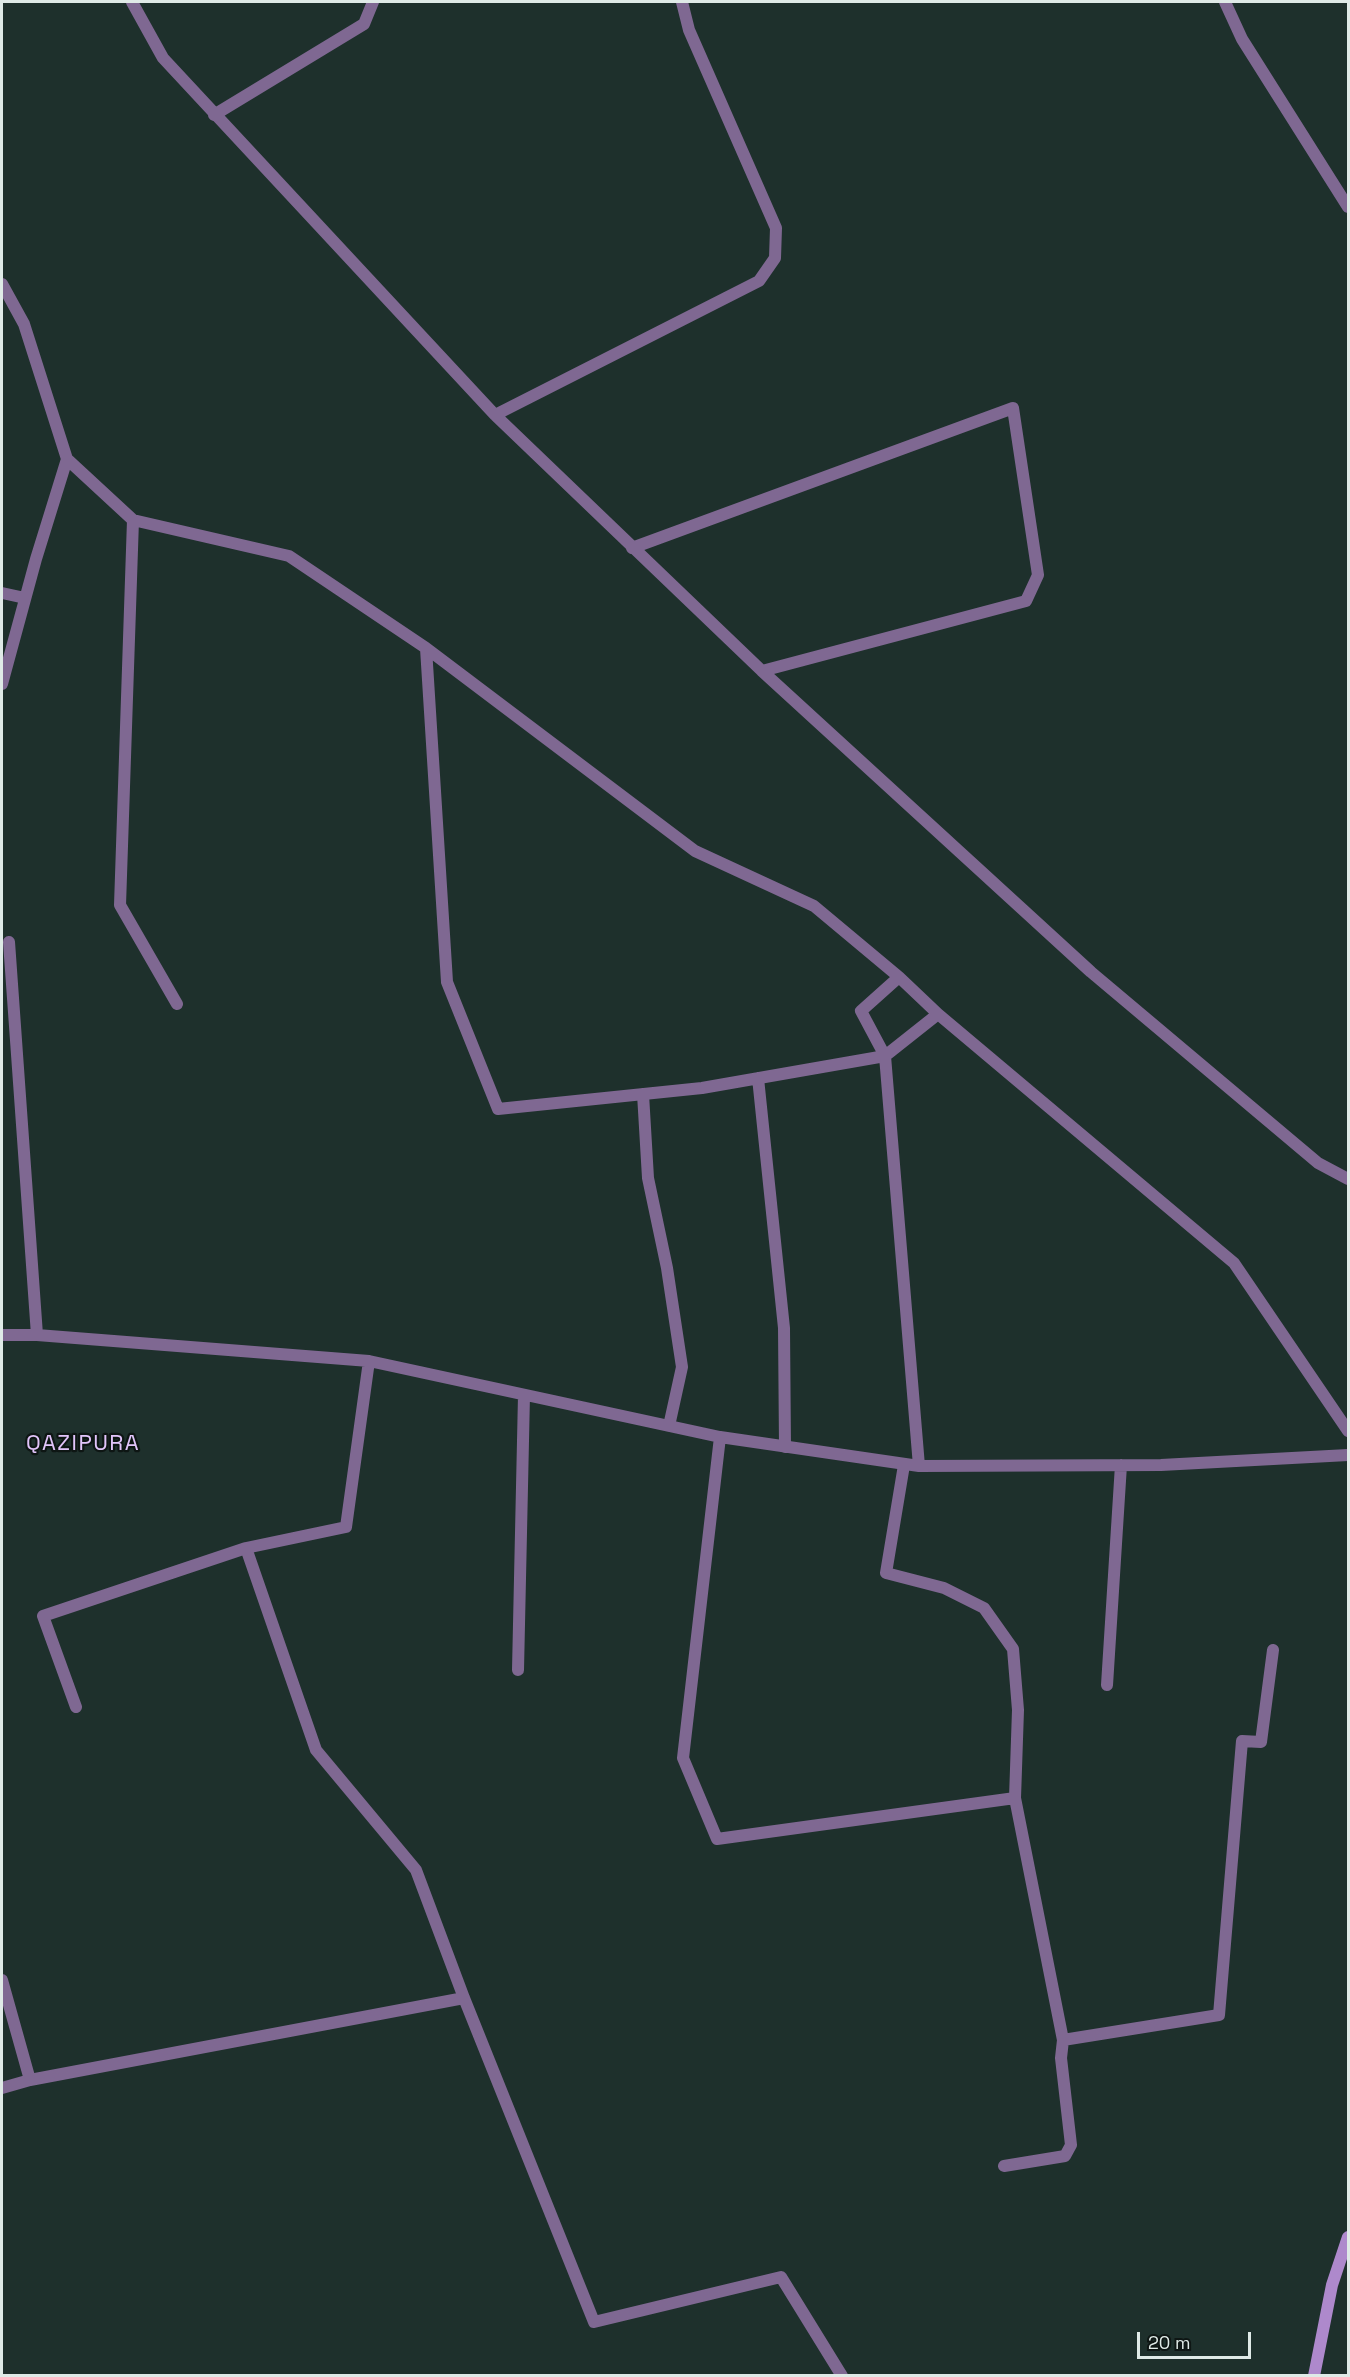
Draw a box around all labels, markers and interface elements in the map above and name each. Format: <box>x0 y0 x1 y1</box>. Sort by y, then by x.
district label: QAZIPURA <box>26 1431 140 1457</box>
scale bar <box>1140 2320 1254 2358</box>
text: 20 m <box>1148 2331 1191 2354</box>

